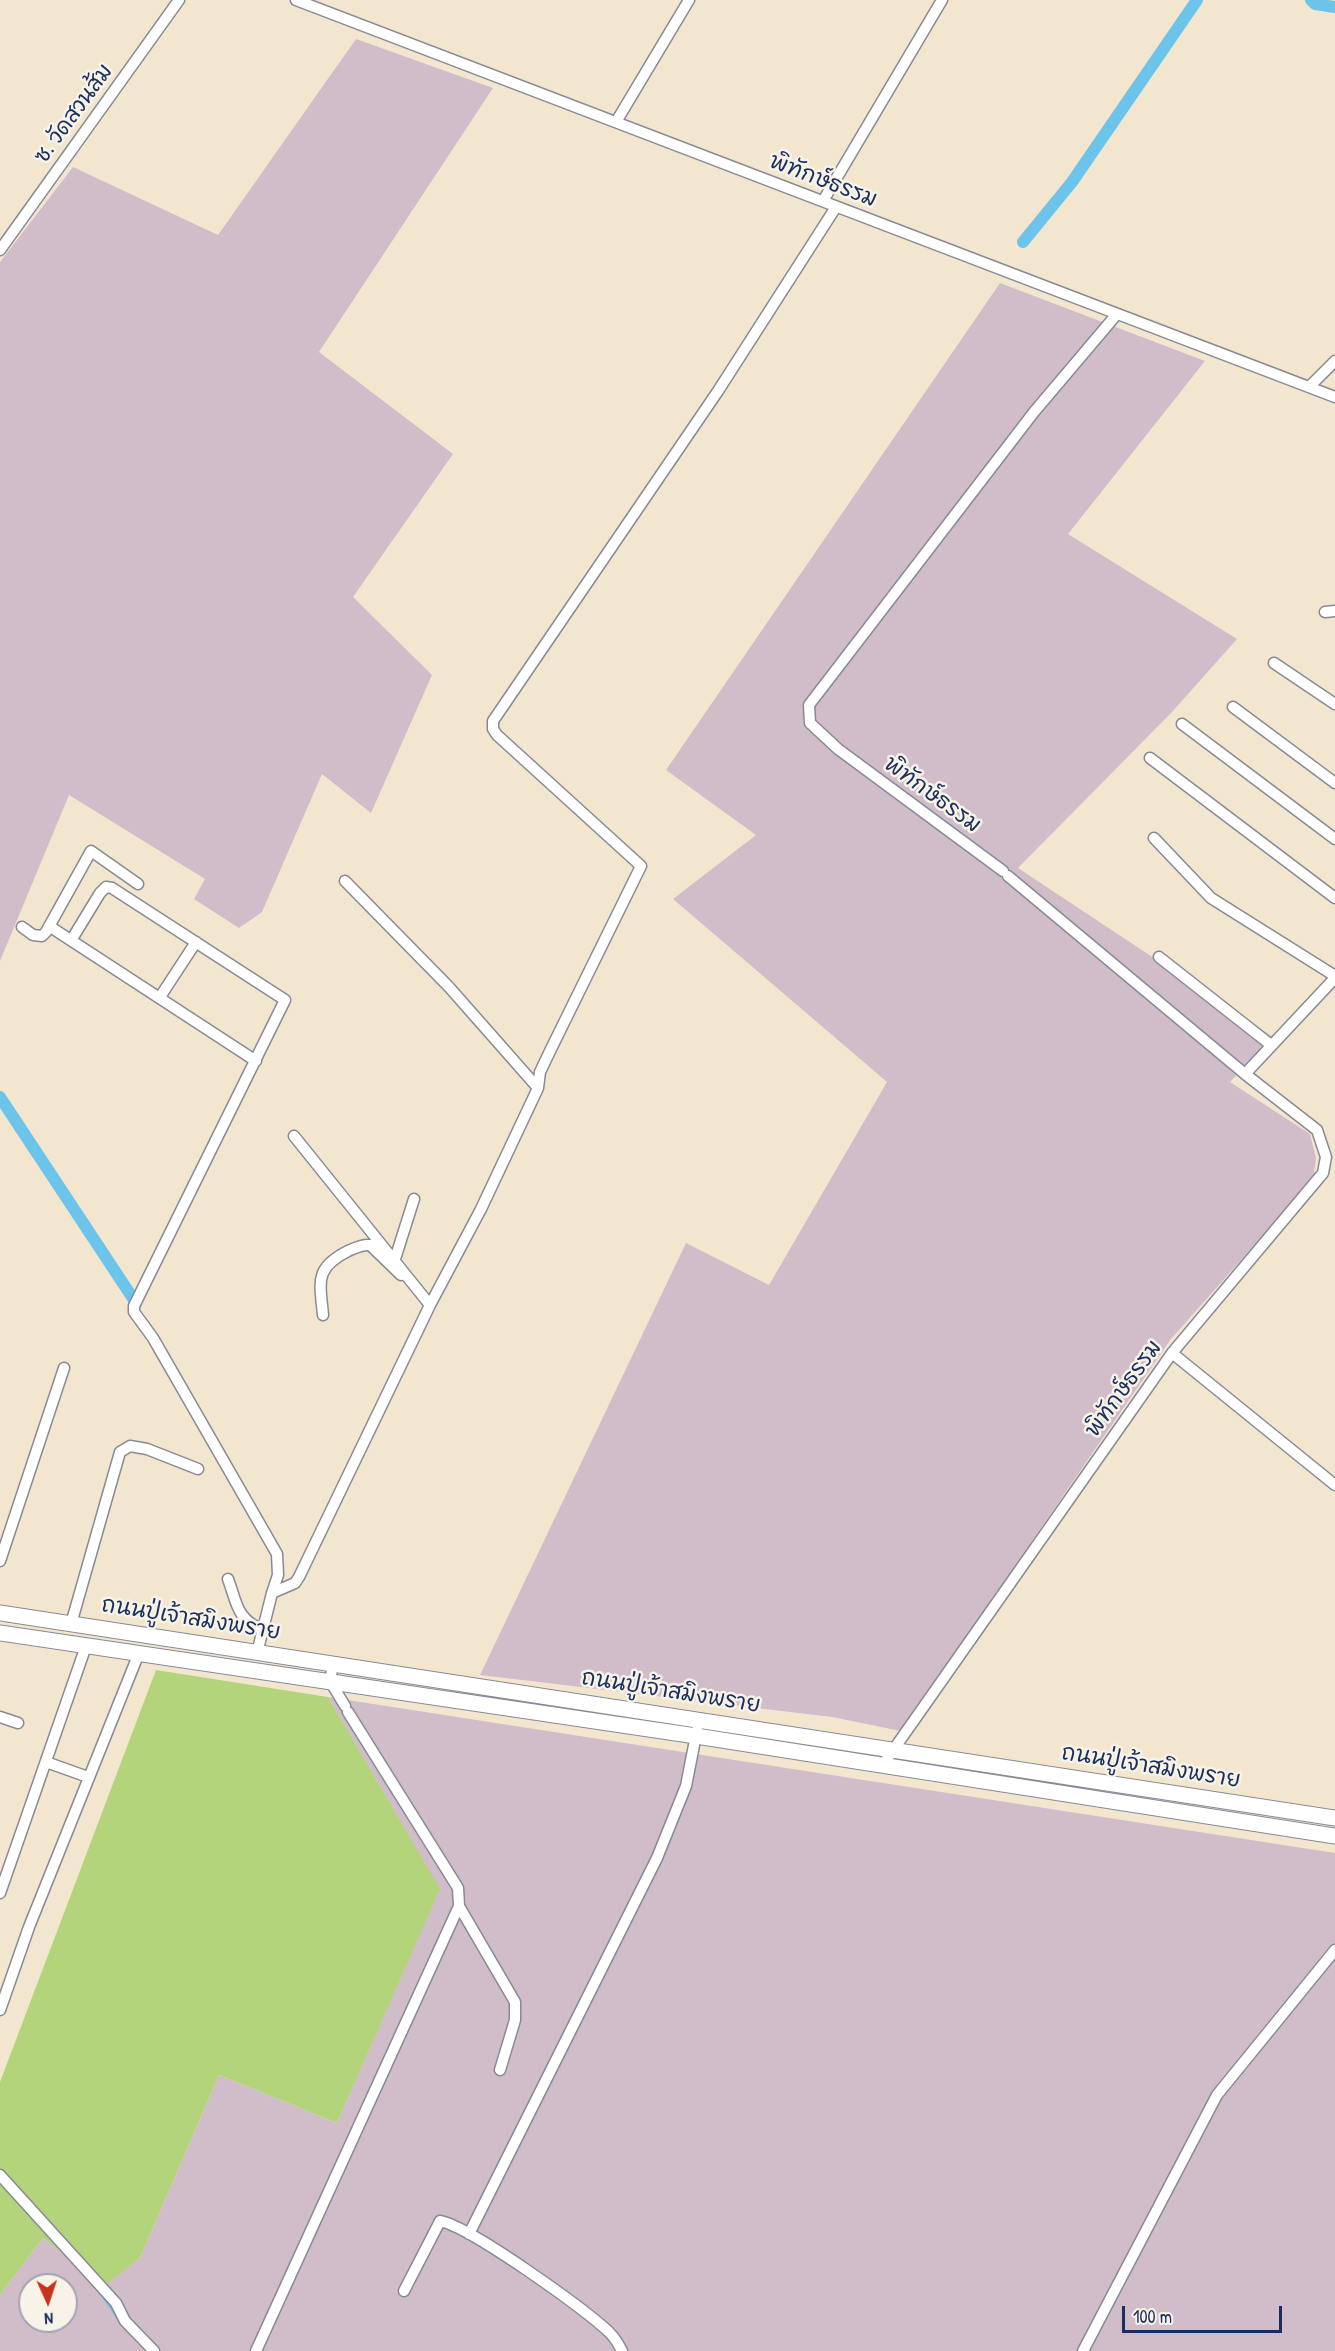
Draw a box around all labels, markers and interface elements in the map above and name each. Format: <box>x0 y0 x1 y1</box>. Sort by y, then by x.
street label: ซ. วัดสวนส้ม <box>29 59 119 169</box>
street label: พิทักษ์ธรรม <box>765 148 881 214</box>
street label: พิทักษ์ธรรม <box>878 751 986 839</box>
street label: พิทักษ์ธรรม <box>1080 1335 1168 1443</box>
street label: ถนนปู่เจ้าสมิงพราย <box>100 1592 282 1646</box>
street label: ถนนปู่เจ้าสมิงพราย <box>580 1665 762 1719</box>
street label: ถนนปู่เจ้าสมิงพราย <box>1060 1740 1242 1794</box>
north arrow <box>18 2273 78 2333</box>
scale bar <box>1125 2294 1286 2332</box>
text: 100 m <box>1133 2304 1172 2329</box>
text: N <box>44 2308 54 2330</box>

